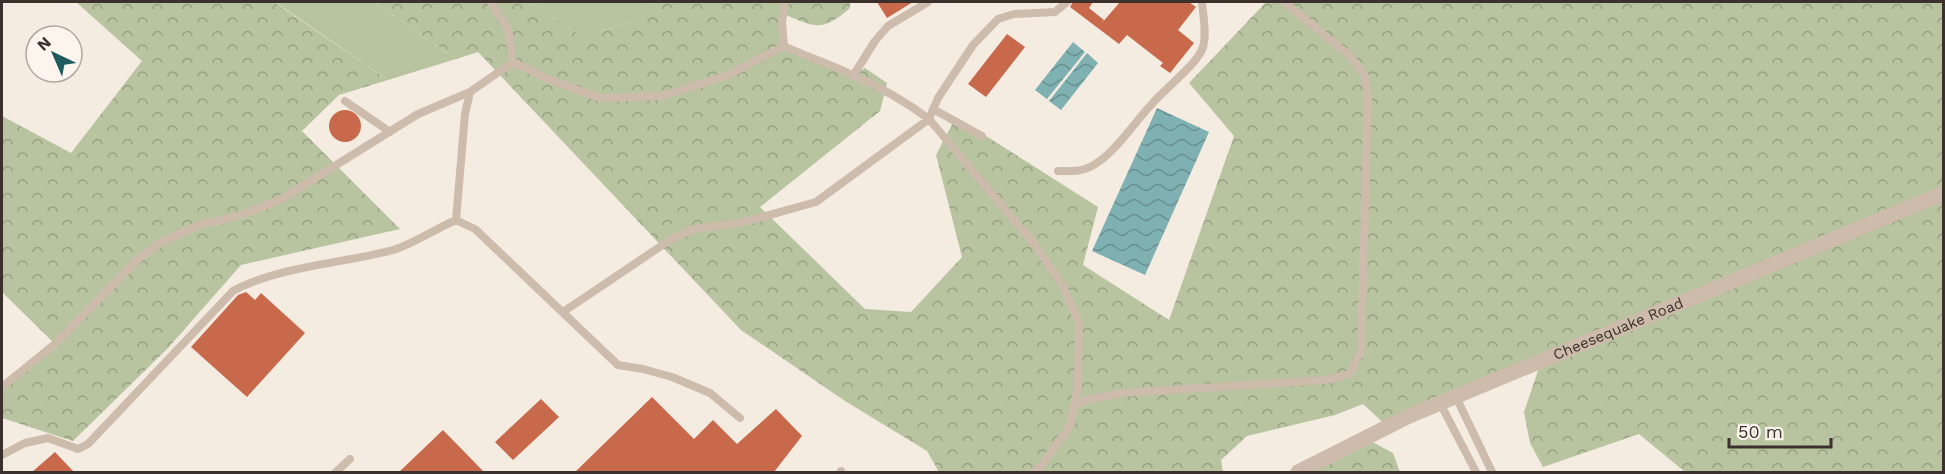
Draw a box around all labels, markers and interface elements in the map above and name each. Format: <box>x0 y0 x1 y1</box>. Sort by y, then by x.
north arrow <box>24 24 84 84</box>
text: N <box>33 33 55 55</box>
street label: Cheesequake Road <box>1550 294 1686 364</box>
scale bar <box>1729 411 1831 449</box>
text: 50 m <box>1738 421 1783 442</box>

